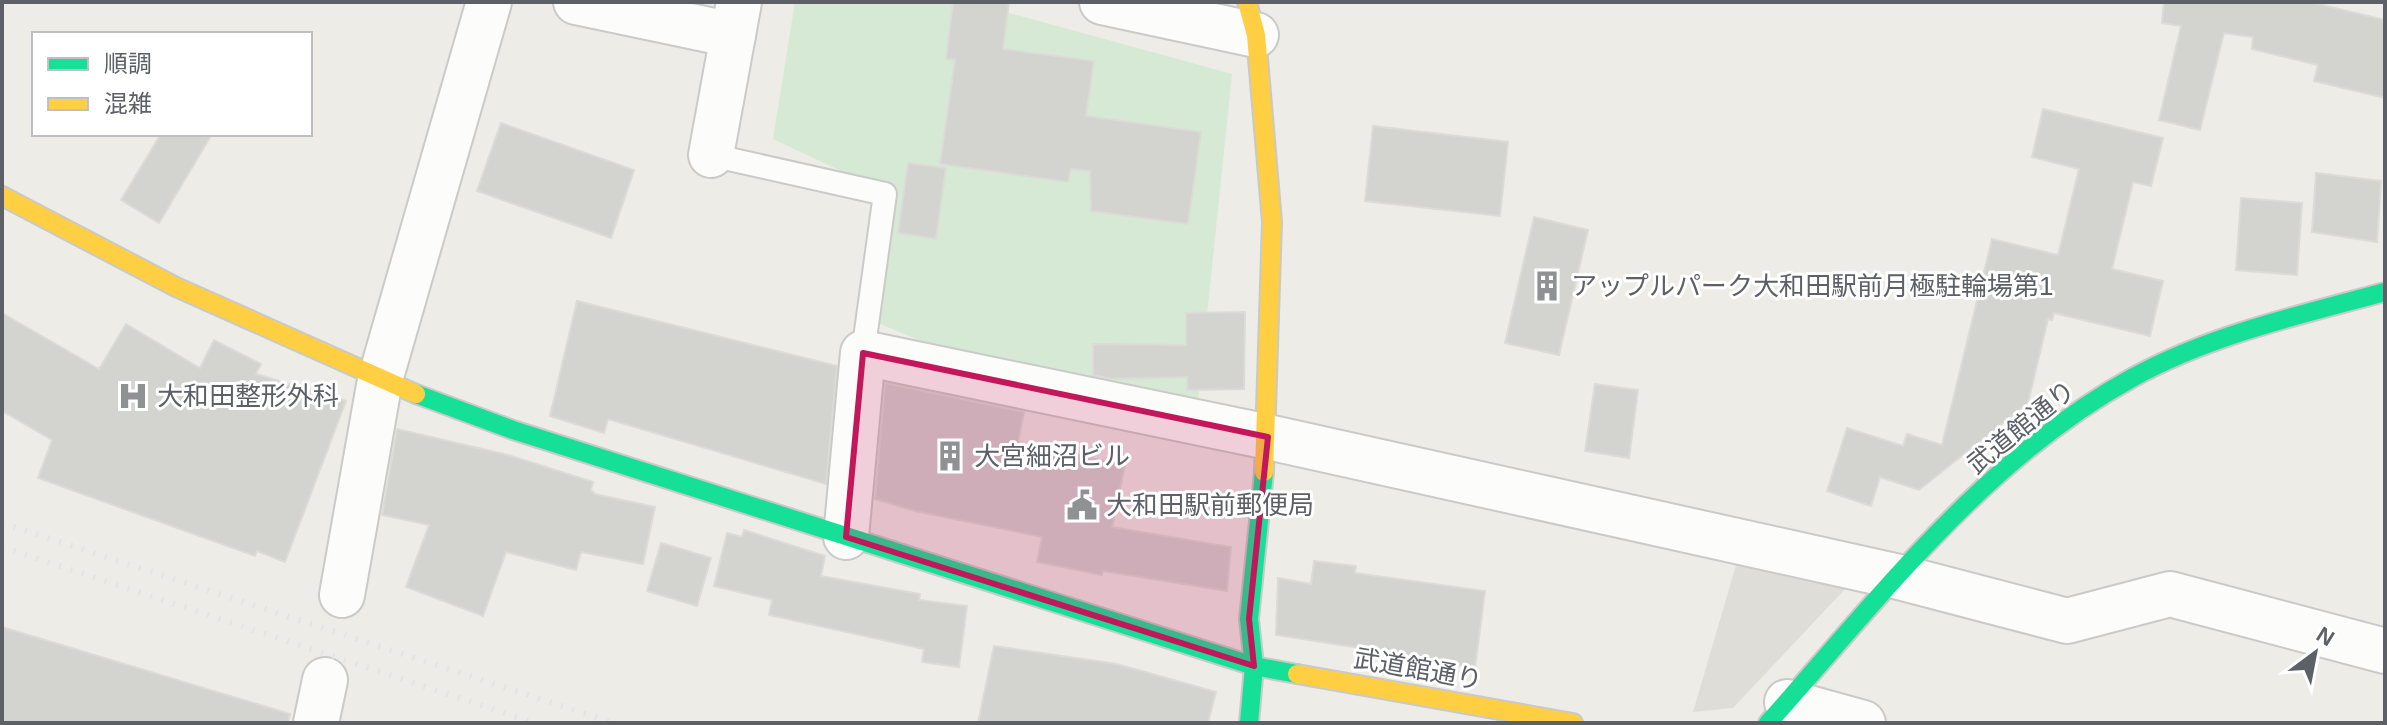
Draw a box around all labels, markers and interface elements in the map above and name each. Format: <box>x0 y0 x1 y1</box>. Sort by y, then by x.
legend <box>32 32 312 136</box>
text: 順調 <box>104 50 152 77</box>
text: 混雑 <box>104 90 152 117</box>
building icon: アップルパーク大和田駅前月極駐輪場第1 <box>1530 269 1564 303</box>
place label: アップルパーク大和田駅前月極駐輪場第1 <box>1571 271 2053 301</box>
street label: 武道館通り <box>1961 374 2081 480</box>
hospital icon: 大和田整形外科 <box>116 379 150 413</box>
place label: 大和田整形外科 <box>157 381 339 411</box>
building icon: 大宮細沼ビル <box>933 439 967 473</box>
place label: 大宮細沼ビル <box>974 441 1130 471</box>
public building icon: 大和田駅前郵便局 <box>1065 488 1099 522</box>
place label: 大和田駅前郵便局 <box>1106 490 1314 520</box>
north arrow <box>2275 613 2355 693</box>
text: N <box>2312 622 2339 651</box>
street label: 武道館通り <box>1351 643 1485 695</box>

